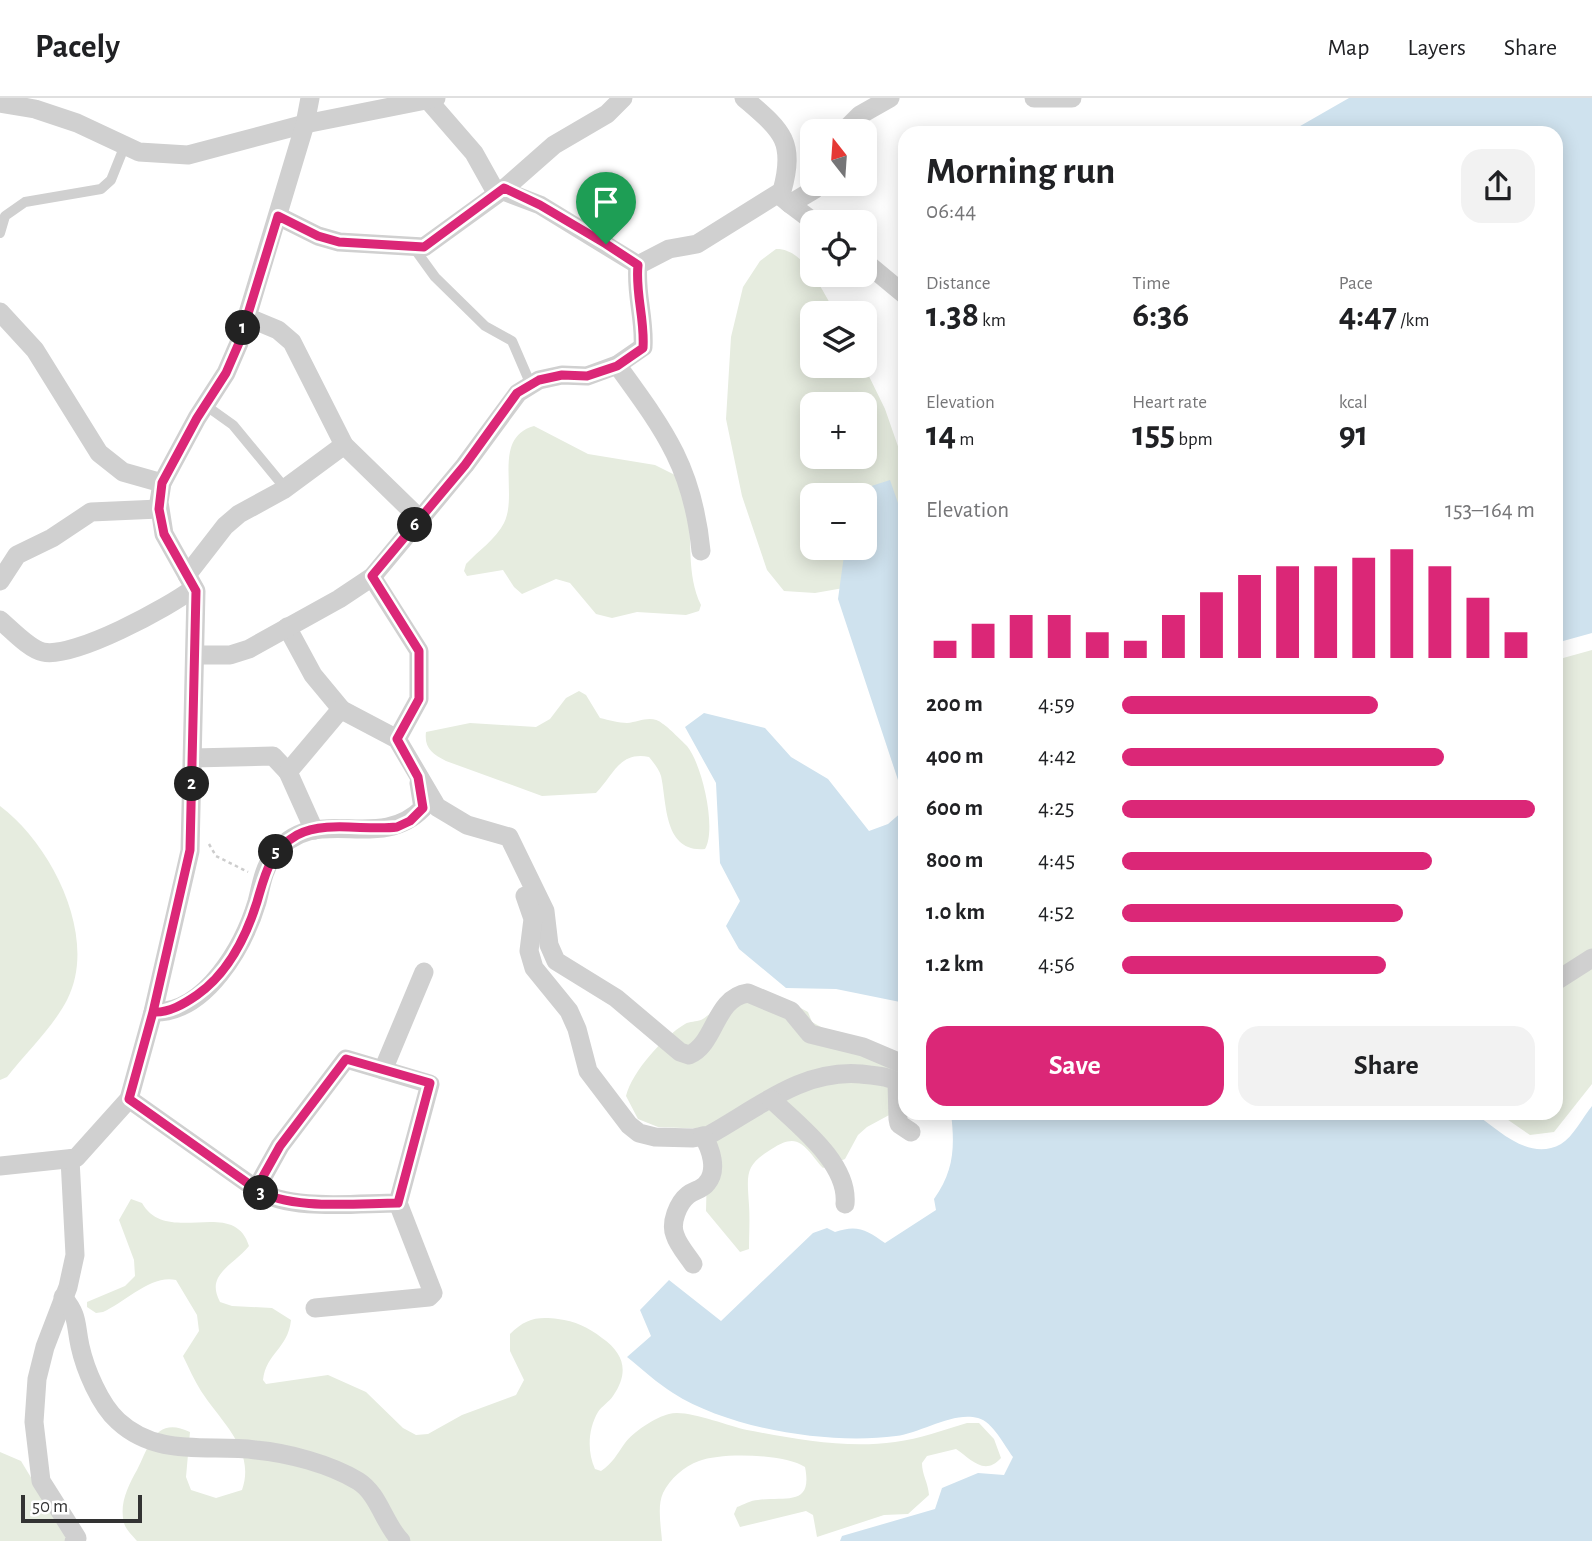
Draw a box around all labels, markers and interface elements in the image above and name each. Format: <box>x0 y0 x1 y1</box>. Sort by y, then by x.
text: Pacely <box>35 31 120 64</box>
text: Map <box>1327 36 1369 60</box>
text: Layers <box>1407 36 1466 60</box>
text: Share <box>1504 36 1557 60</box>
north arrow <box>800 119 877 196</box>
map controls <box>800 119 877 560</box>
button: share <box>1461 149 1535 223</box>
text: Morning run <box>926 153 1115 191</box>
pin <box>576 172 636 244</box>
icon: arrive <box>587 183 625 221</box>
text: 06:44 <box>926 200 976 223</box>
button: locate <box>800 210 877 287</box>
text: Distance <box>926 274 990 293</box>
text: Time <box>1132 274 1170 293</box>
text: Pace <box>1339 274 1373 293</box>
text: 1.38 <box>926 298 979 333</box>
text: 6:36 <box>1132 298 1189 333</box>
text: 4:47 <box>1339 298 1397 333</box>
button: layers <box>800 301 877 378</box>
pin: 1 <box>226 310 260 345</box>
text: km <box>979 311 1006 330</box>
text: /km <box>1397 311 1429 330</box>
text: 1 <box>239 318 246 337</box>
button: + <box>800 392 877 469</box>
text: Elevation <box>926 393 995 412</box>
text: Heart rate <box>1132 393 1207 412</box>
text: kcal <box>1339 393 1368 412</box>
text: 14 <box>926 417 956 452</box>
text: 155 <box>1132 417 1175 452</box>
text: 91 <box>1339 417 1368 452</box>
text: m <box>956 430 975 449</box>
text: bpm <box>1175 430 1213 449</box>
button: − <box>800 483 877 560</box>
text: Elevation <box>926 499 1009 522</box>
text: 153–164 m <box>1445 499 1535 522</box>
pin: 6 <box>398 508 432 542</box>
text: 6 <box>410 515 419 534</box>
text: 200 m <box>926 693 983 716</box>
text: 4:59 <box>1038 693 1075 716</box>
text: 400 m <box>926 745 984 768</box>
text: 4:42 <box>1038 745 1076 768</box>
pin: 2 <box>174 766 210 802</box>
text: 2 <box>187 774 196 793</box>
text: 600 m <box>926 797 983 820</box>
text: 4:25 <box>1038 797 1074 820</box>
pin: 5 <box>258 834 294 870</box>
text: 5 <box>271 842 280 861</box>
text: 800 m <box>926 849 983 872</box>
text: 4:45 <box>1038 849 1075 872</box>
text: 1.0 km <box>926 901 985 924</box>
text: 4:52 <box>1038 901 1074 924</box>
text: 1.2 km <box>926 953 984 976</box>
text: 4:56 <box>1038 953 1075 976</box>
button: Save <box>926 1026 1224 1106</box>
button: Share <box>1238 1026 1535 1106</box>
pin: 3 <box>244 1176 278 1210</box>
text: 3 <box>256 1183 265 1202</box>
scale bar <box>21 1492 142 1524</box>
text: 50 m <box>32 1497 68 1516</box>

